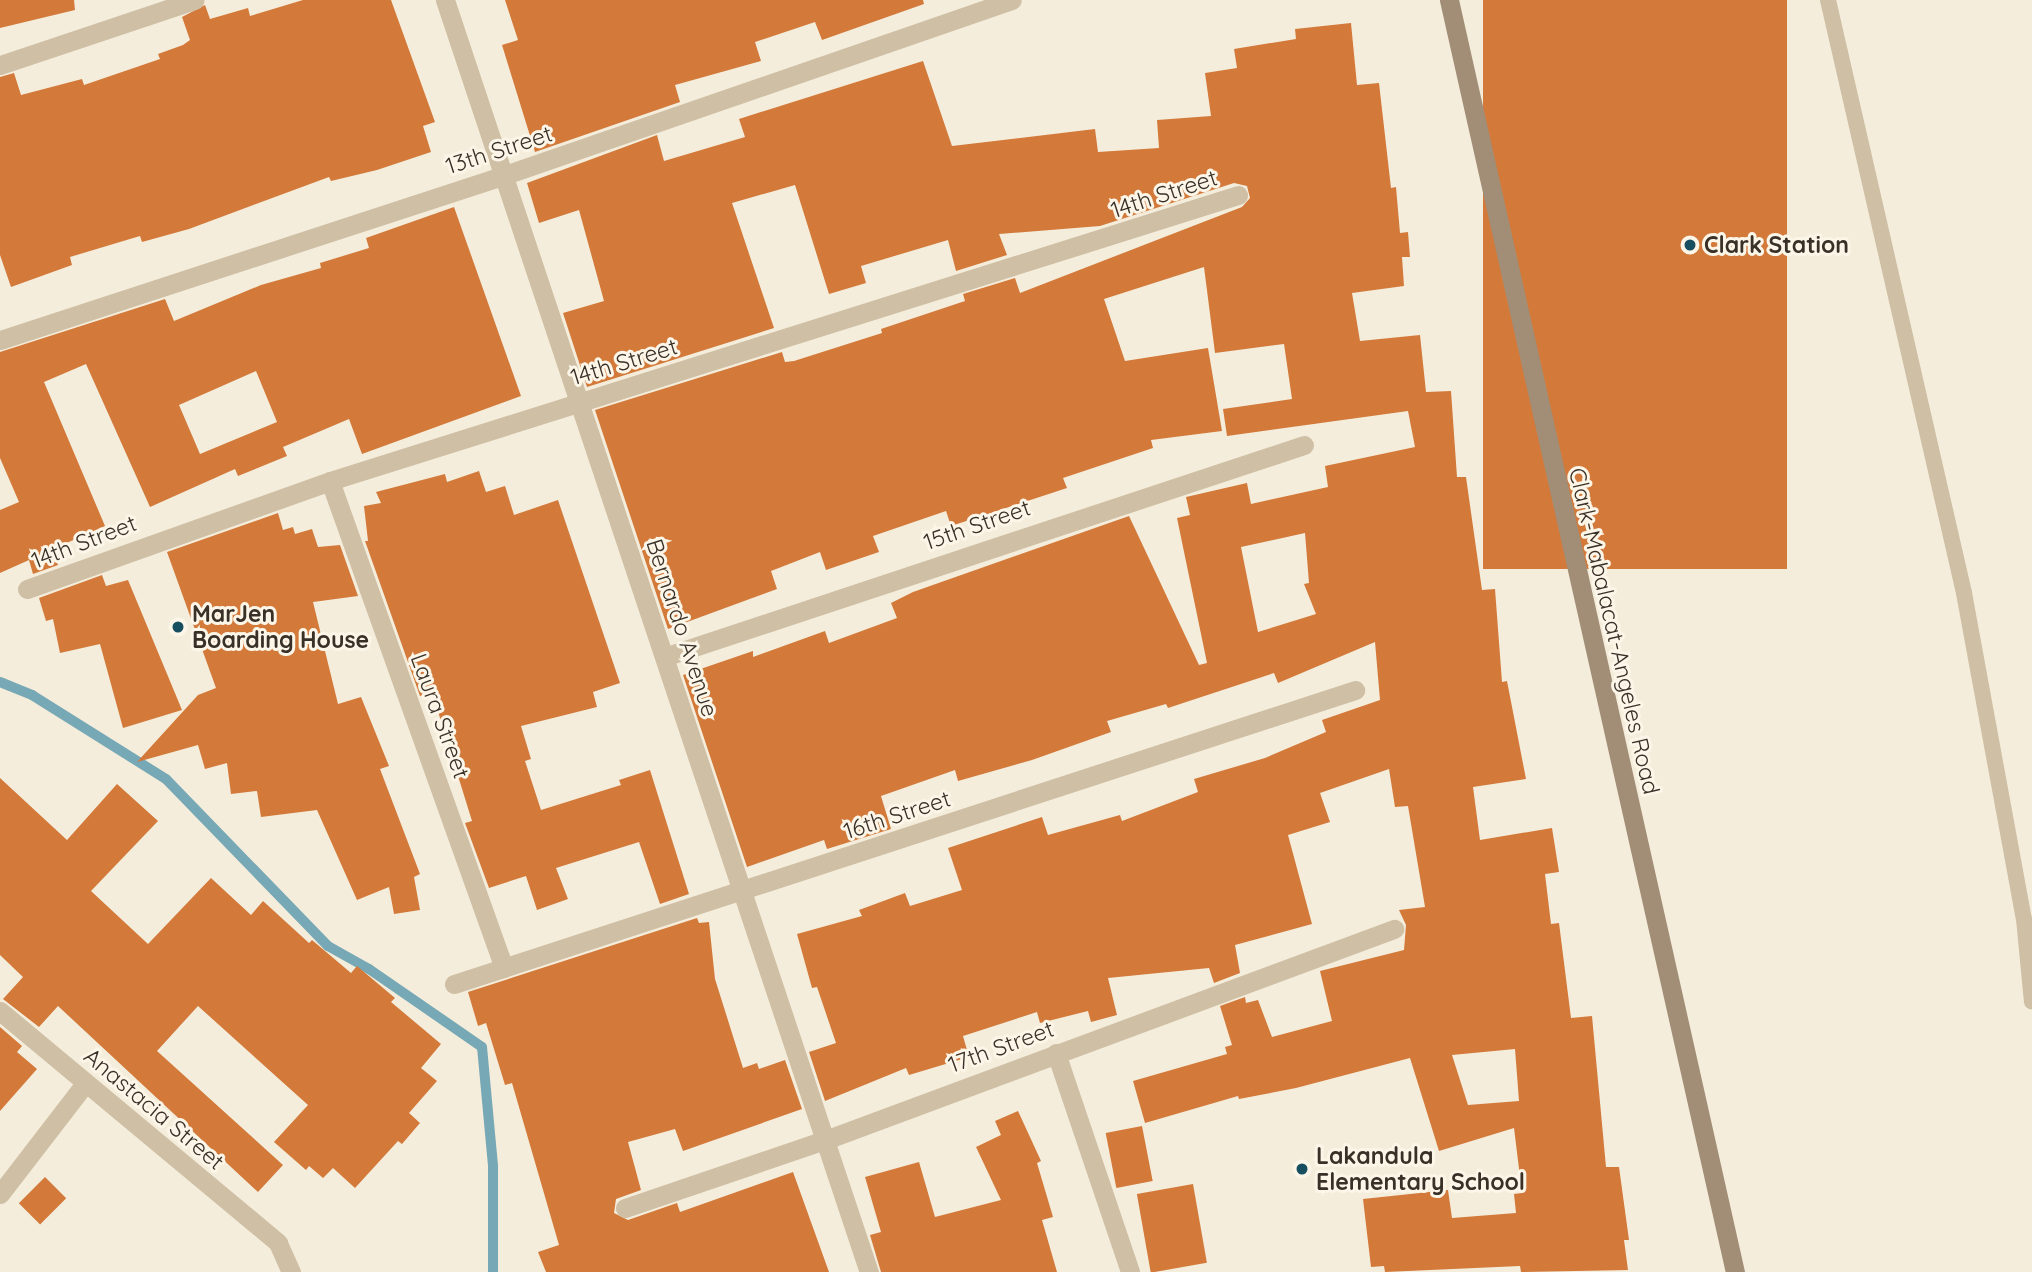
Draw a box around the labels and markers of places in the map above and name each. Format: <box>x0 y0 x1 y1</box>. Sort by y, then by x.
place label: Clark Station <box>1704 231 1849 259</box>
marker: Clark Station <box>1682 237 1698 253</box>
place label: MarJen Boarding House <box>192 600 369 654</box>
marker: MarJen Boarding House <box>170 619 186 635</box>
place label: Lakandula Elementary School <box>1316 1142 1525 1196</box>
marker: Lakandula Elementary School <box>1294 1161 1310 1177</box>

